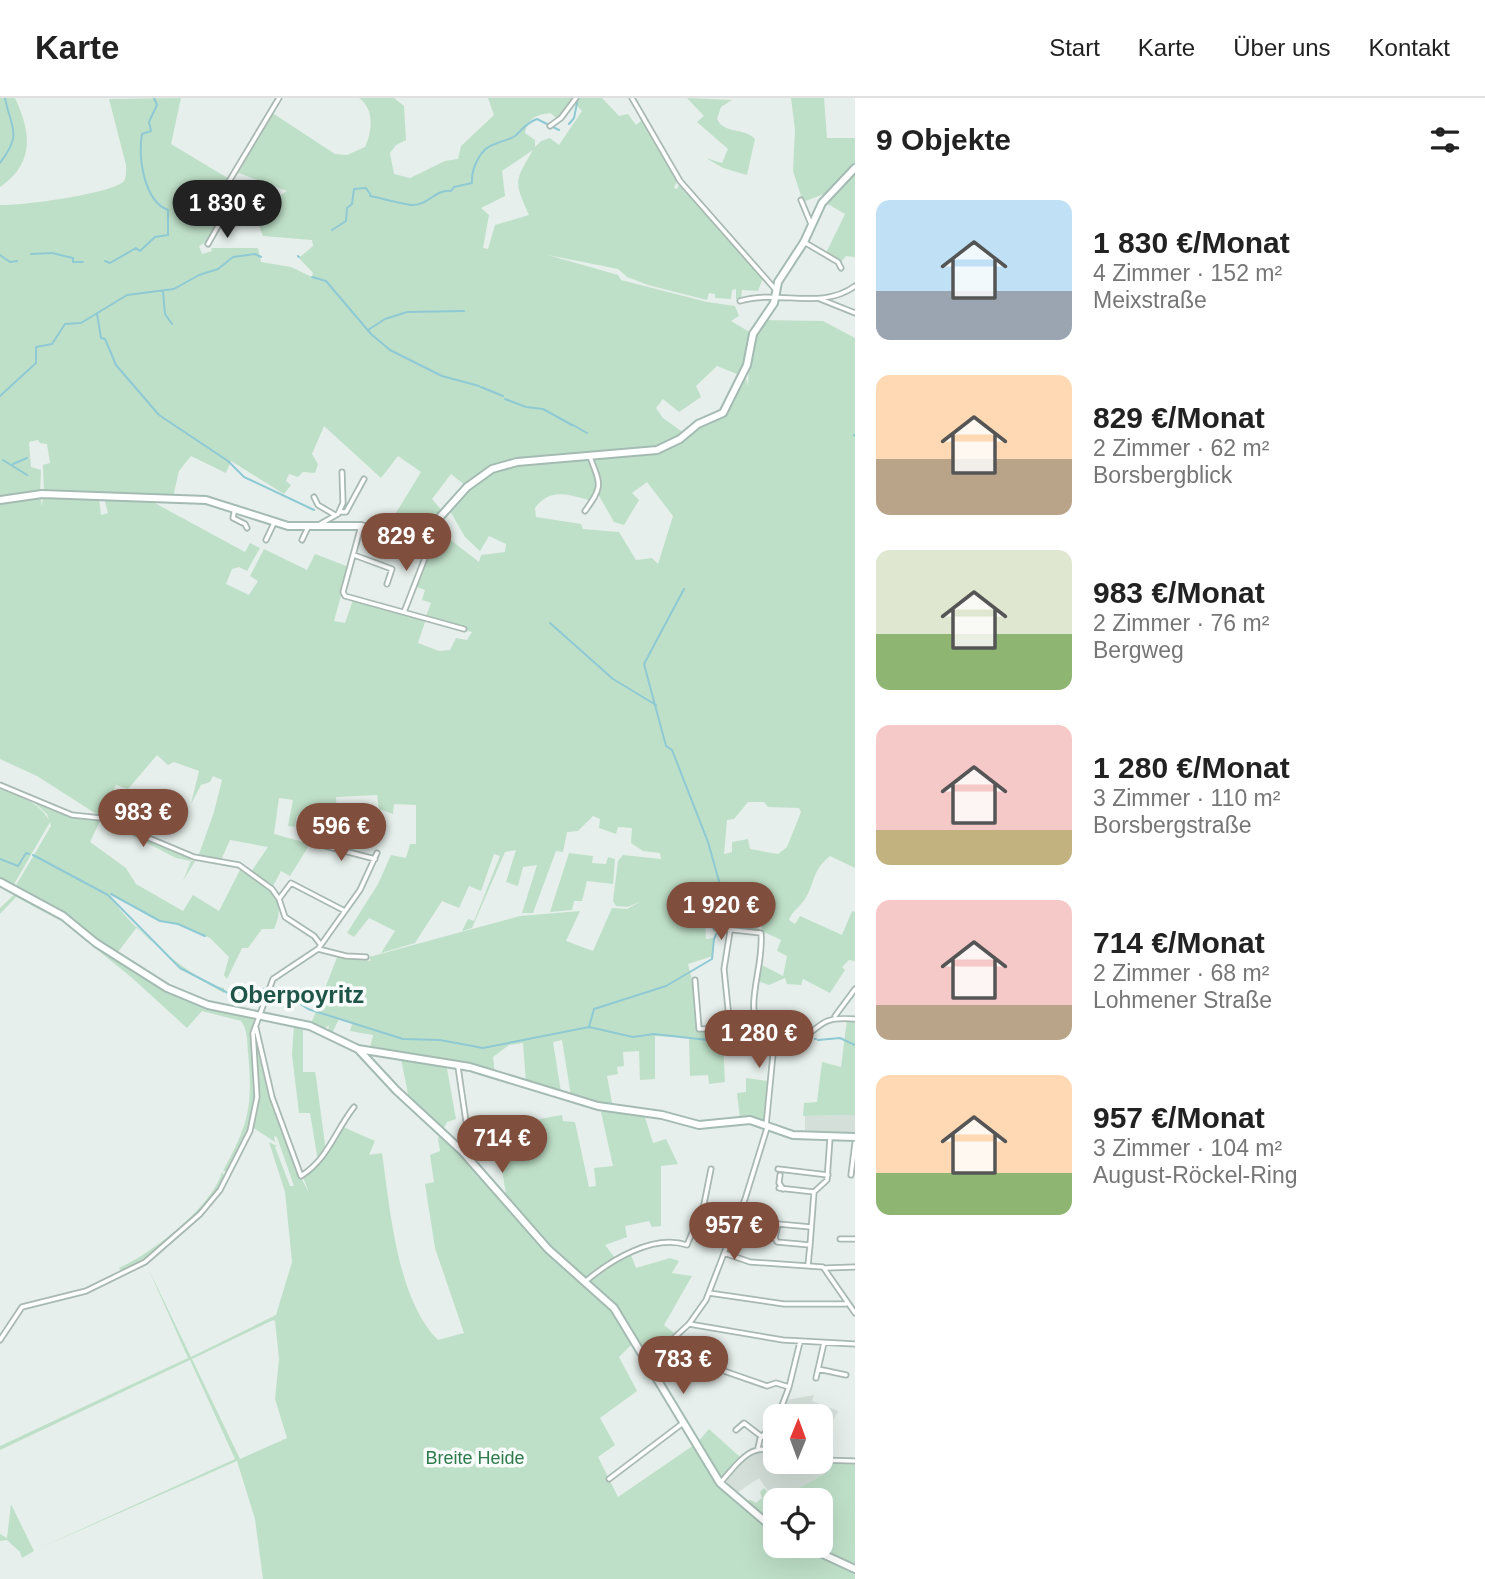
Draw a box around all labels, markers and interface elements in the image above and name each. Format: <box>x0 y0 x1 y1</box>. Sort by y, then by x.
text: Karte <box>35 29 119 66</box>
text: Start <box>1049 34 1100 61</box>
text: Karte <box>1138 34 1195 61</box>
text: Über uns <box>1233 34 1331 61</box>
text: Kontakt <box>1369 34 1450 61</box>
icon: filters <box>1426 121 1464 159</box>
text: 9 Objekte <box>876 123 1011 156</box>
pin: 1 830 € <box>162 180 292 240</box>
text: 1 830 € <box>189 190 265 216</box>
text: 1 830 €/Monat <box>1093 226 1290 259</box>
icon: home <box>932 228 1016 312</box>
text: 4 Zimmer · 152 m² <box>1093 260 1282 286</box>
text: Meixstraße <box>1093 287 1207 313</box>
text: 829 €/Monat <box>1093 401 1265 434</box>
icon: home <box>932 403 1016 487</box>
text: 2 Zimmer · 62 m² <box>1093 435 1269 461</box>
text: Borsbergblick <box>1093 462 1232 488</box>
pin: 829 € <box>357 514 455 573</box>
text: 829 € <box>377 523 435 549</box>
text: 983 €/Monat <box>1093 576 1265 609</box>
icon: home <box>932 578 1016 662</box>
text: 2 Zimmer · 76 m² <box>1093 610 1269 636</box>
text: Bergweg <box>1093 637 1184 663</box>
text: 1 280 €/Monat <box>1093 751 1290 784</box>
icon: home <box>932 753 1016 837</box>
text: 3 Zimmer · 110 m² <box>1093 785 1280 811</box>
pin: 983 € <box>94 790 192 849</box>
text: 983 € <box>114 799 172 825</box>
pin: 596 € <box>292 804 390 863</box>
text: Borsbergstraße <box>1093 812 1252 838</box>
text: 596 € <box>312 813 370 839</box>
pin: 1 920 € <box>656 882 786 942</box>
text: 1 920 € <box>683 892 759 918</box>
text: 714 €/Monat <box>1093 926 1265 959</box>
icon: home <box>932 928 1016 1012</box>
text: 2 Zimmer · 68 m² <box>1093 960 1269 986</box>
district label: Oberpoyritz <box>230 981 364 1008</box>
text: Lohmener Straße <box>1093 987 1272 1013</box>
pin: 1 280 € <box>694 1010 824 1070</box>
text: 1 280 € <box>721 1020 797 1046</box>
text: 957 €/Monat <box>1093 1101 1265 1134</box>
icon: home <box>932 1103 1016 1187</box>
pin: 714 € <box>453 1116 551 1175</box>
text: 714 € <box>473 1125 531 1151</box>
text: 3 Zimmer · 104 m² <box>1093 1135 1282 1161</box>
text: August-Röckel-Ring <box>1093 1162 1298 1188</box>
pin: 957 € <box>685 1202 783 1262</box>
text: 957 € <box>705 1212 763 1238</box>
pin: 783 € <box>634 1336 732 1396</box>
text: 783 € <box>654 1346 712 1372</box>
north arrow <box>763 1404 833 1474</box>
map controls <box>763 1404 833 1558</box>
park label: Breite Heide <box>425 1448 525 1468</box>
button: locate <box>763 1488 833 1558</box>

